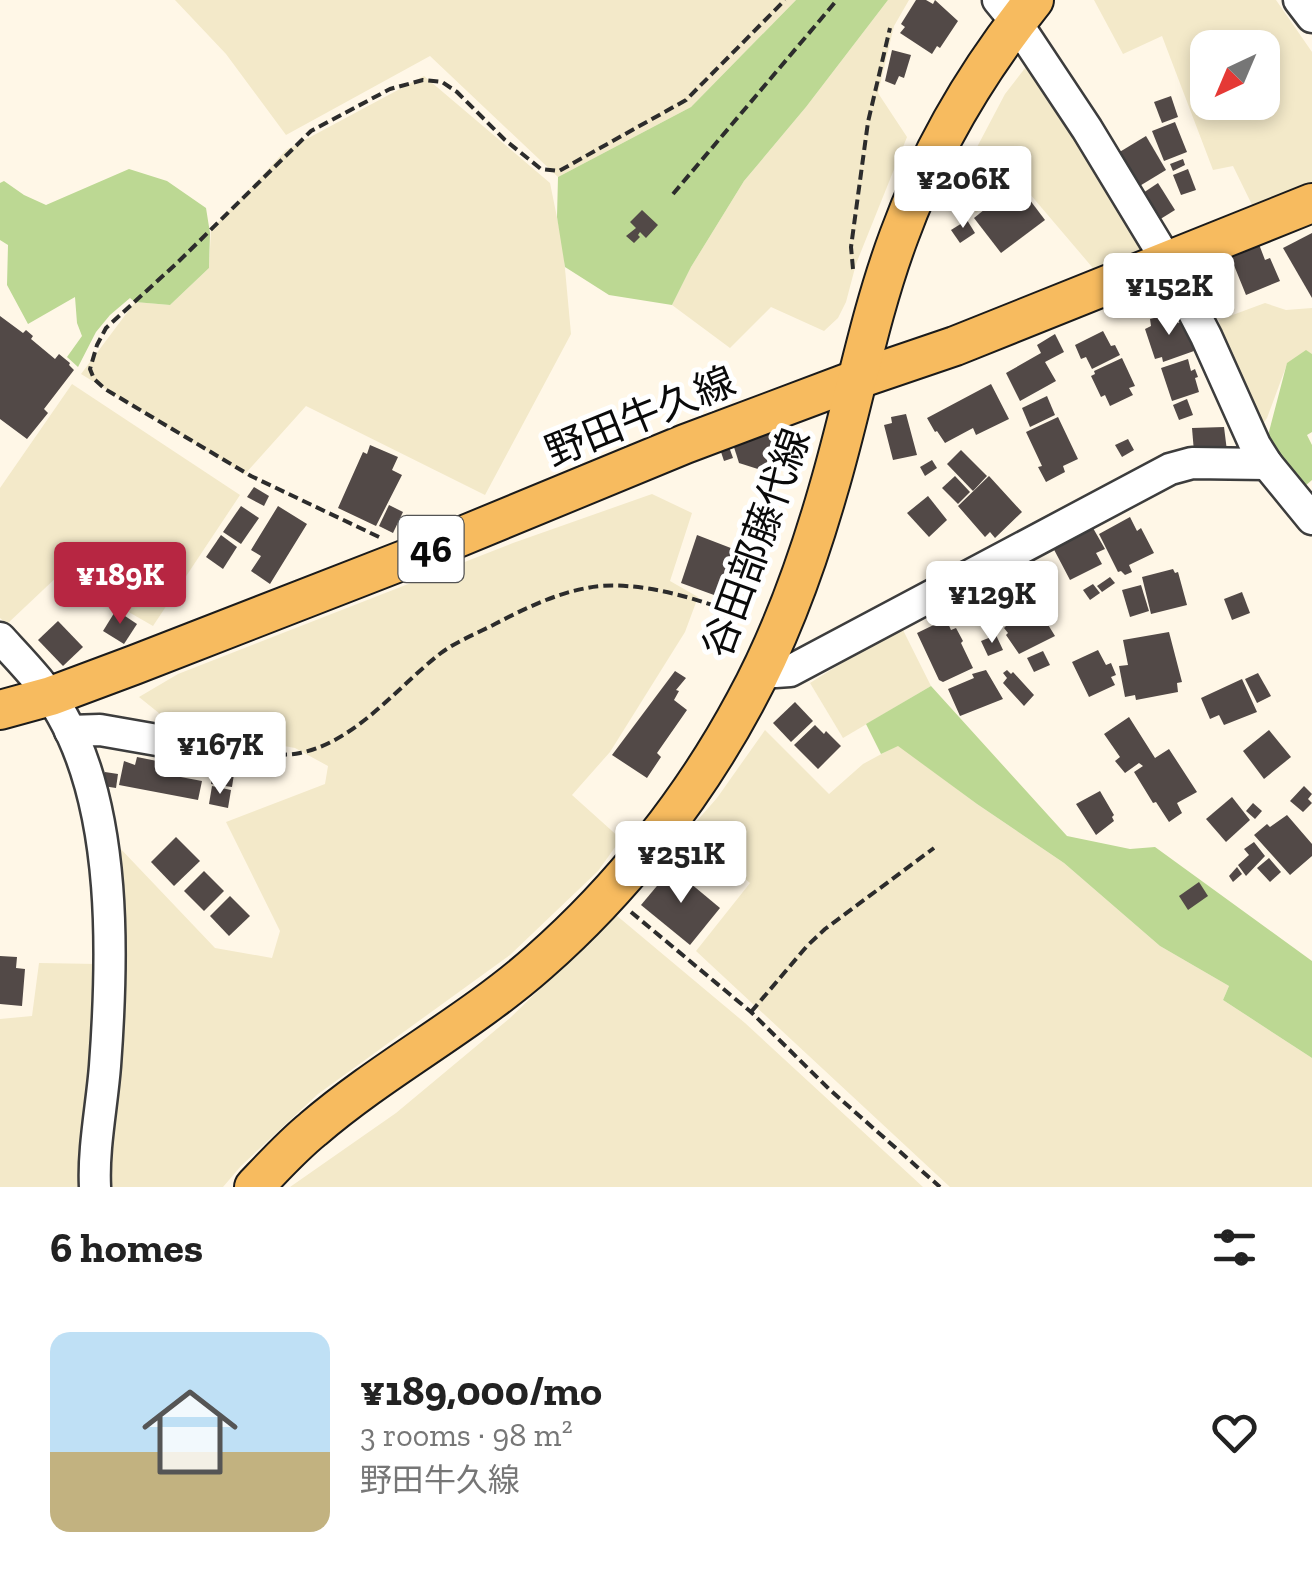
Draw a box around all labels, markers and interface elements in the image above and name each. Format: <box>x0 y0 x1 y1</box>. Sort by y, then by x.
north arrow <box>1190 30 1280 120</box>
map controls <box>1190 30 1280 120</box>
pin: ¥206K <box>893 146 1033 231</box>
text: ¥206K <box>916 159 1010 197</box>
pin: ¥152K <box>1099 253 1239 338</box>
text: ¥152K <box>1125 266 1213 304</box>
street label: 野田牛久線 <box>538 356 742 476</box>
street label: 谷田部藤代線 <box>692 422 820 664</box>
road number: 46 <box>398 516 464 582</box>
pin: ¥189K <box>50 542 190 627</box>
text: ¥189K <box>76 555 164 593</box>
pin: ¥129K <box>922 561 1062 646</box>
text: ¥129K <box>948 574 1036 612</box>
pin: ¥167K <box>150 712 290 797</box>
text: ¥167K <box>177 725 263 763</box>
pin: ¥251K <box>611 821 751 906</box>
text: ¥251K <box>637 834 725 872</box>
icon: filters <box>1207 1220 1262 1275</box>
text: 6 homes <box>50 1222 203 1273</box>
text: ¥189,000/mo <box>360 1365 602 1416</box>
icon: home <box>130 1372 250 1492</box>
icon: heart <box>1207 1405 1262 1460</box>
text: 3 rooms · 98 m² <box>360 1416 573 1454</box>
text: 野田牛久線 <box>360 1461 520 1499</box>

